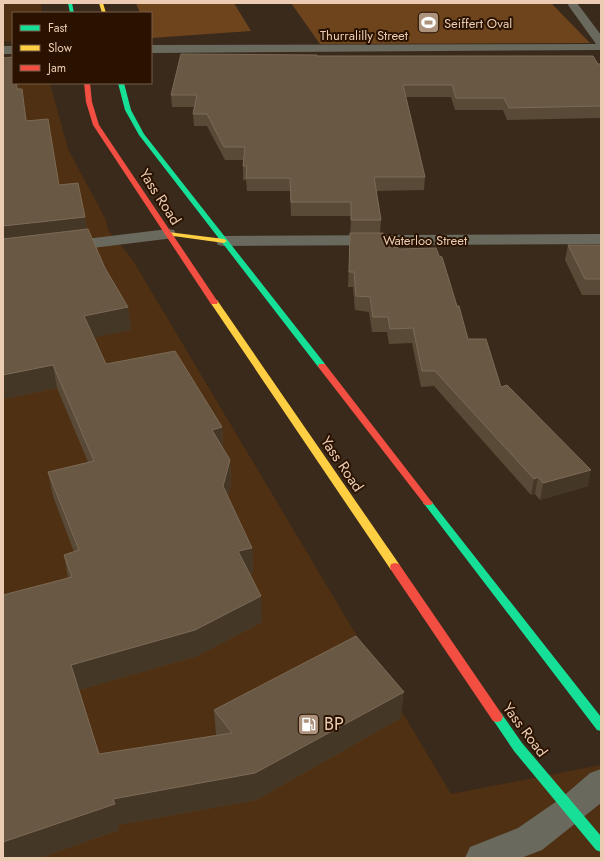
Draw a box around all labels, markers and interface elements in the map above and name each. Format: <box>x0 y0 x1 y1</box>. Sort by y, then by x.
sports icon: Seiffert Oval <box>416 10 442 36</box>
legend <box>12 12 152 84</box>
place label: Seiffert Oval <box>444 14 512 33</box>
text: Fast <box>48 19 67 37</box>
street label: Thurralilly Street <box>320 26 409 45</box>
text: Slow <box>48 39 73 57</box>
text: Jam <box>46 59 66 77</box>
street label: Yass Road <box>134 165 186 229</box>
street label: Waterloo Street <box>383 231 468 250</box>
street label: Yass Road <box>315 432 369 496</box>
street label: Yass Road <box>497 698 553 762</box>
fuel station icon: BP <box>296 711 322 737</box>
place label: BP <box>324 711 344 737</box>

